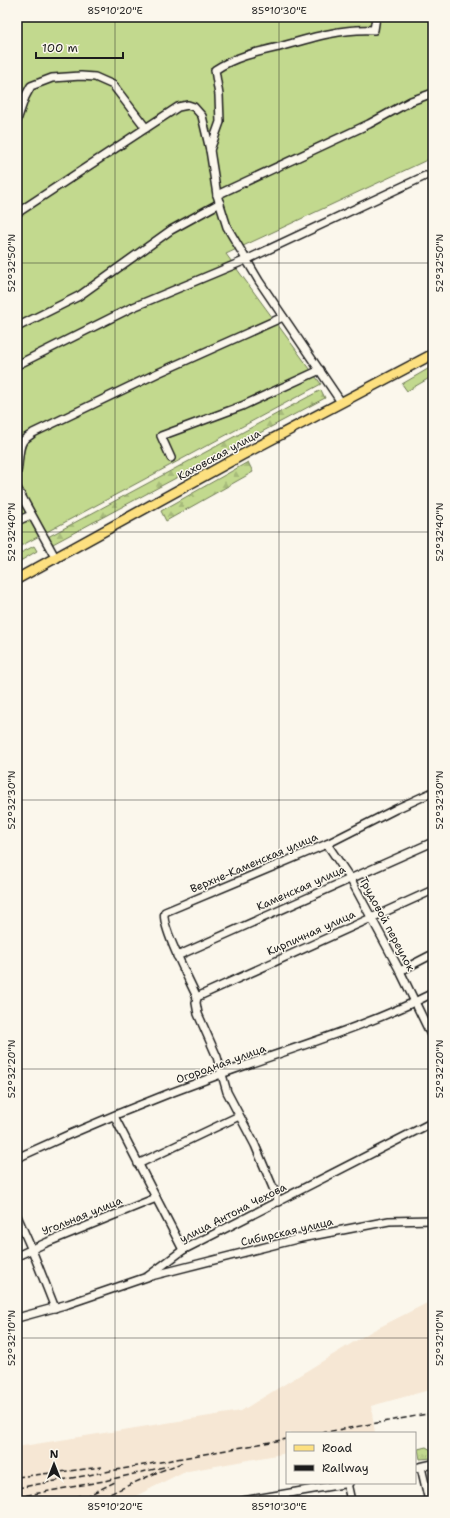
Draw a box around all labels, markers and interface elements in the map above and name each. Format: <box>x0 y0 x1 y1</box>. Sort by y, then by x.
text: 85°10'20"E <box>87 4 143 17</box>
text: 85°10'30"E <box>251 4 307 17</box>
scale bar <box>36 34 123 60</box>
text: 100 m <box>42 40 78 56</box>
text: 52°32'50"N <box>5 234 18 292</box>
text: 52°32'50"N <box>433 234 446 292</box>
street label: Каховская улица <box>175 426 263 484</box>
text: 52°32'40"N <box>5 503 18 561</box>
text: 52°32'40"N <box>433 503 446 561</box>
text: 52°32'30"N <box>5 771 18 829</box>
text: 52°32'30"N <box>433 771 446 829</box>
street label: Верхне-Каменская улица <box>188 830 320 896</box>
street label: Каменская улица <box>255 863 347 913</box>
street label: Трудовой переулок <box>356 874 418 974</box>
street label: Кирпичная улица <box>264 907 358 959</box>
text: 52°32'20"N <box>5 1040 18 1098</box>
text: 52°32'20"N <box>433 1040 446 1098</box>
street label: Огородная улица <box>174 1041 268 1087</box>
street label: улица Антона Чехова <box>177 1179 289 1246</box>
street label: Угольная улица <box>40 1193 125 1239</box>
street label: Сибирская улица <box>239 1214 335 1250</box>
text: 52°32'10"N <box>5 1310 18 1366</box>
text: 52°32'10"N <box>433 1310 446 1366</box>
legend <box>286 1432 416 1484</box>
text: Road <box>322 1440 353 1456</box>
north arrow <box>34 1444 74 1484</box>
text: N <box>50 1447 59 1462</box>
text: Railway <box>322 1460 369 1476</box>
text: 85°10'20"E <box>87 1500 143 1513</box>
text: 85°10'30"E <box>251 1500 307 1513</box>

